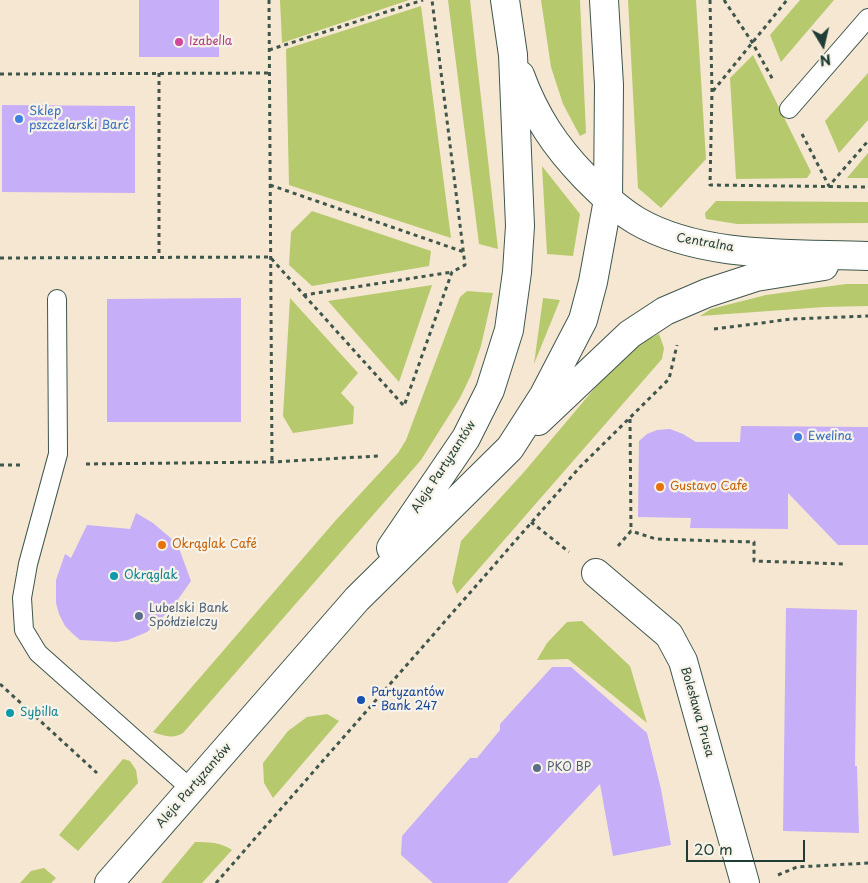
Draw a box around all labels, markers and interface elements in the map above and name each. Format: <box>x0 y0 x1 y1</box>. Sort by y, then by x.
north arrow <box>798 20 848 70</box>
place label: Izabella <box>189 35 232 49</box>
marker: Izabella <box>173 36 185 48</box>
text: N <box>818 49 833 72</box>
place label: Sklep pszczelarski Barć <box>29 105 129 133</box>
marker: Sklep pszczelarski Barć <box>13 113 25 125</box>
street label: Centralna <box>675 231 735 255</box>
street label: Aleja Partyzantów <box>409 418 479 516</box>
place label: Ewelina <box>808 430 852 444</box>
marker: Ewelina <box>792 431 804 443</box>
place label: Gustavo Cafe <box>670 480 748 494</box>
marker: Gustavo Cafe <box>654 481 666 493</box>
place label: Okrąglak Café <box>172 538 257 552</box>
marker: Okrąglak Café <box>156 539 168 551</box>
place label: Okrąglak <box>124 569 178 583</box>
marker: Okrąglak <box>108 570 120 582</box>
place label: Lubelski Bank Spółdzielczy <box>149 602 229 630</box>
marker: Lubelski Bank Spółdzielczy <box>133 610 145 622</box>
street label: Bolesława Prusa <box>677 665 717 759</box>
place label: Partyzantów - Bank 247 <box>371 686 444 714</box>
marker: Partyzantów - Bank 247 <box>355 694 367 706</box>
place label: Sybilla <box>20 706 59 720</box>
marker: Sybilla <box>4 707 16 719</box>
street label: Aleja Partyzantów <box>153 741 235 831</box>
place label: PKO BP <box>547 761 591 775</box>
marker: PKO BP <box>531 762 543 774</box>
scale bar <box>688 830 807 862</box>
text: 20 m <box>694 837 733 860</box>

